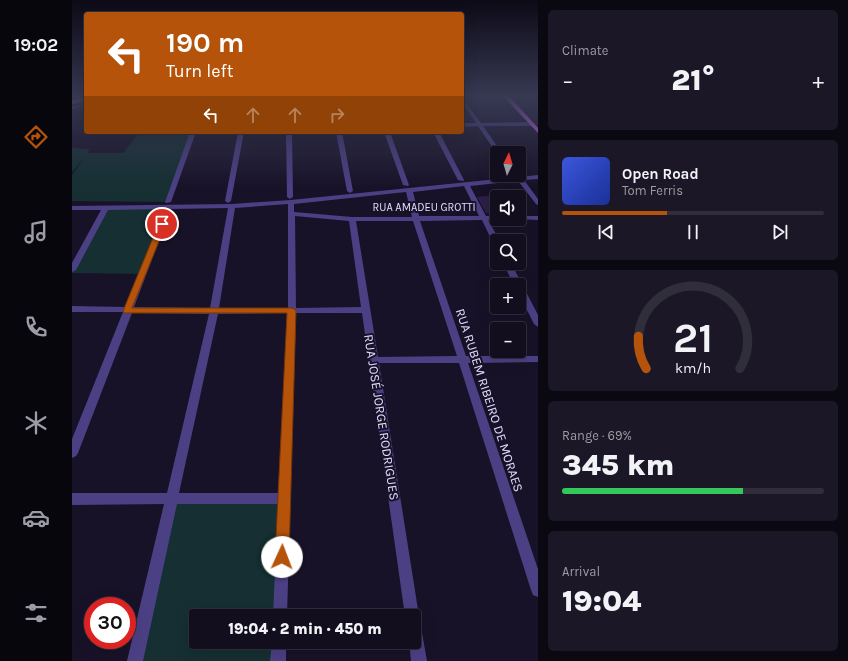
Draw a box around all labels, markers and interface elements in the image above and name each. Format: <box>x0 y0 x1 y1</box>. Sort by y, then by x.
text: 190 m <box>166 26 244 59</box>
icon: left <box>100 28 152 80</box>
text: 19:02 <box>14 34 58 56</box>
text: Climate <box>562 43 608 58</box>
text: Turn left <box>166 60 234 82</box>
text: 21° <box>671 62 715 98</box>
text: − <box>562 68 574 94</box>
text: + <box>812 68 824 94</box>
icon: left <box>200 104 222 126</box>
icon: ahead <box>242 104 264 126</box>
icon: ahead <box>284 104 306 126</box>
icon: right <box>326 104 348 126</box>
icon: directions <box>22 123 50 151</box>
north arrow <box>490 146 526 182</box>
map controls <box>490 146 526 358</box>
text: Open Road <box>622 165 699 183</box>
text: Tom Ferris <box>622 183 683 198</box>
button: sound <box>490 190 526 226</box>
street label: RUA AMADEU GROTTI <box>372 201 476 214</box>
pin <box>145 207 179 241</box>
icon: arrive <box>151 213 173 235</box>
icon: music <box>22 218 50 246</box>
icon: previous <box>595 221 617 243</box>
icon: pause <box>682 221 704 243</box>
icon: next <box>769 221 791 243</box>
button: search <box>490 234 526 270</box>
button: + <box>490 278 526 314</box>
street label: RUA RUBEM RIBEIRO DE MORAES <box>453 307 526 494</box>
icon: phone <box>22 313 50 341</box>
text: 21 <box>673 313 713 361</box>
button: − <box>490 322 526 358</box>
street label: RUA JOSÉ JORGE RODRIGUES <box>361 333 404 501</box>
text: km/h <box>675 359 711 376</box>
icon: climate <box>22 409 50 437</box>
text: Range · 69% <box>562 428 632 443</box>
text: 345 km <box>562 447 674 483</box>
icon: car <box>22 504 50 532</box>
position arrow <box>261 536 303 578</box>
text: Arrival <box>562 564 600 579</box>
text: 19:04 <box>562 583 641 619</box>
speed limit sign: 30 <box>84 597 136 649</box>
icon: filters <box>22 599 50 627</box>
text: 19:04 · 2 min · 450 m <box>228 620 382 638</box>

